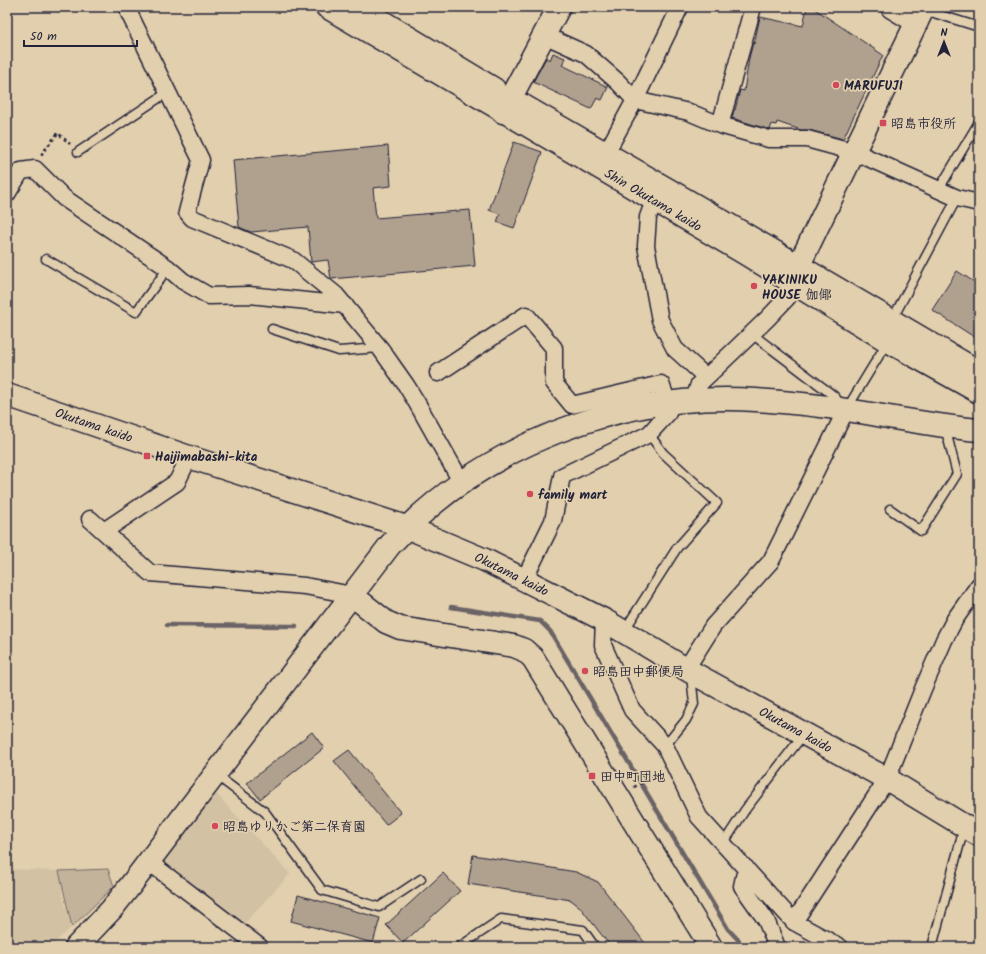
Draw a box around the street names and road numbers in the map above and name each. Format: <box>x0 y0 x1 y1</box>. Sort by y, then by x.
street label: Shin Okutama kaido <box>600 164 706 238</box>
street label: Okutama kaido <box>52 403 135 449</box>
street label: Okutama kaido <box>471 548 552 603</box>
street label: Okutama kaido <box>755 702 836 759</box>

